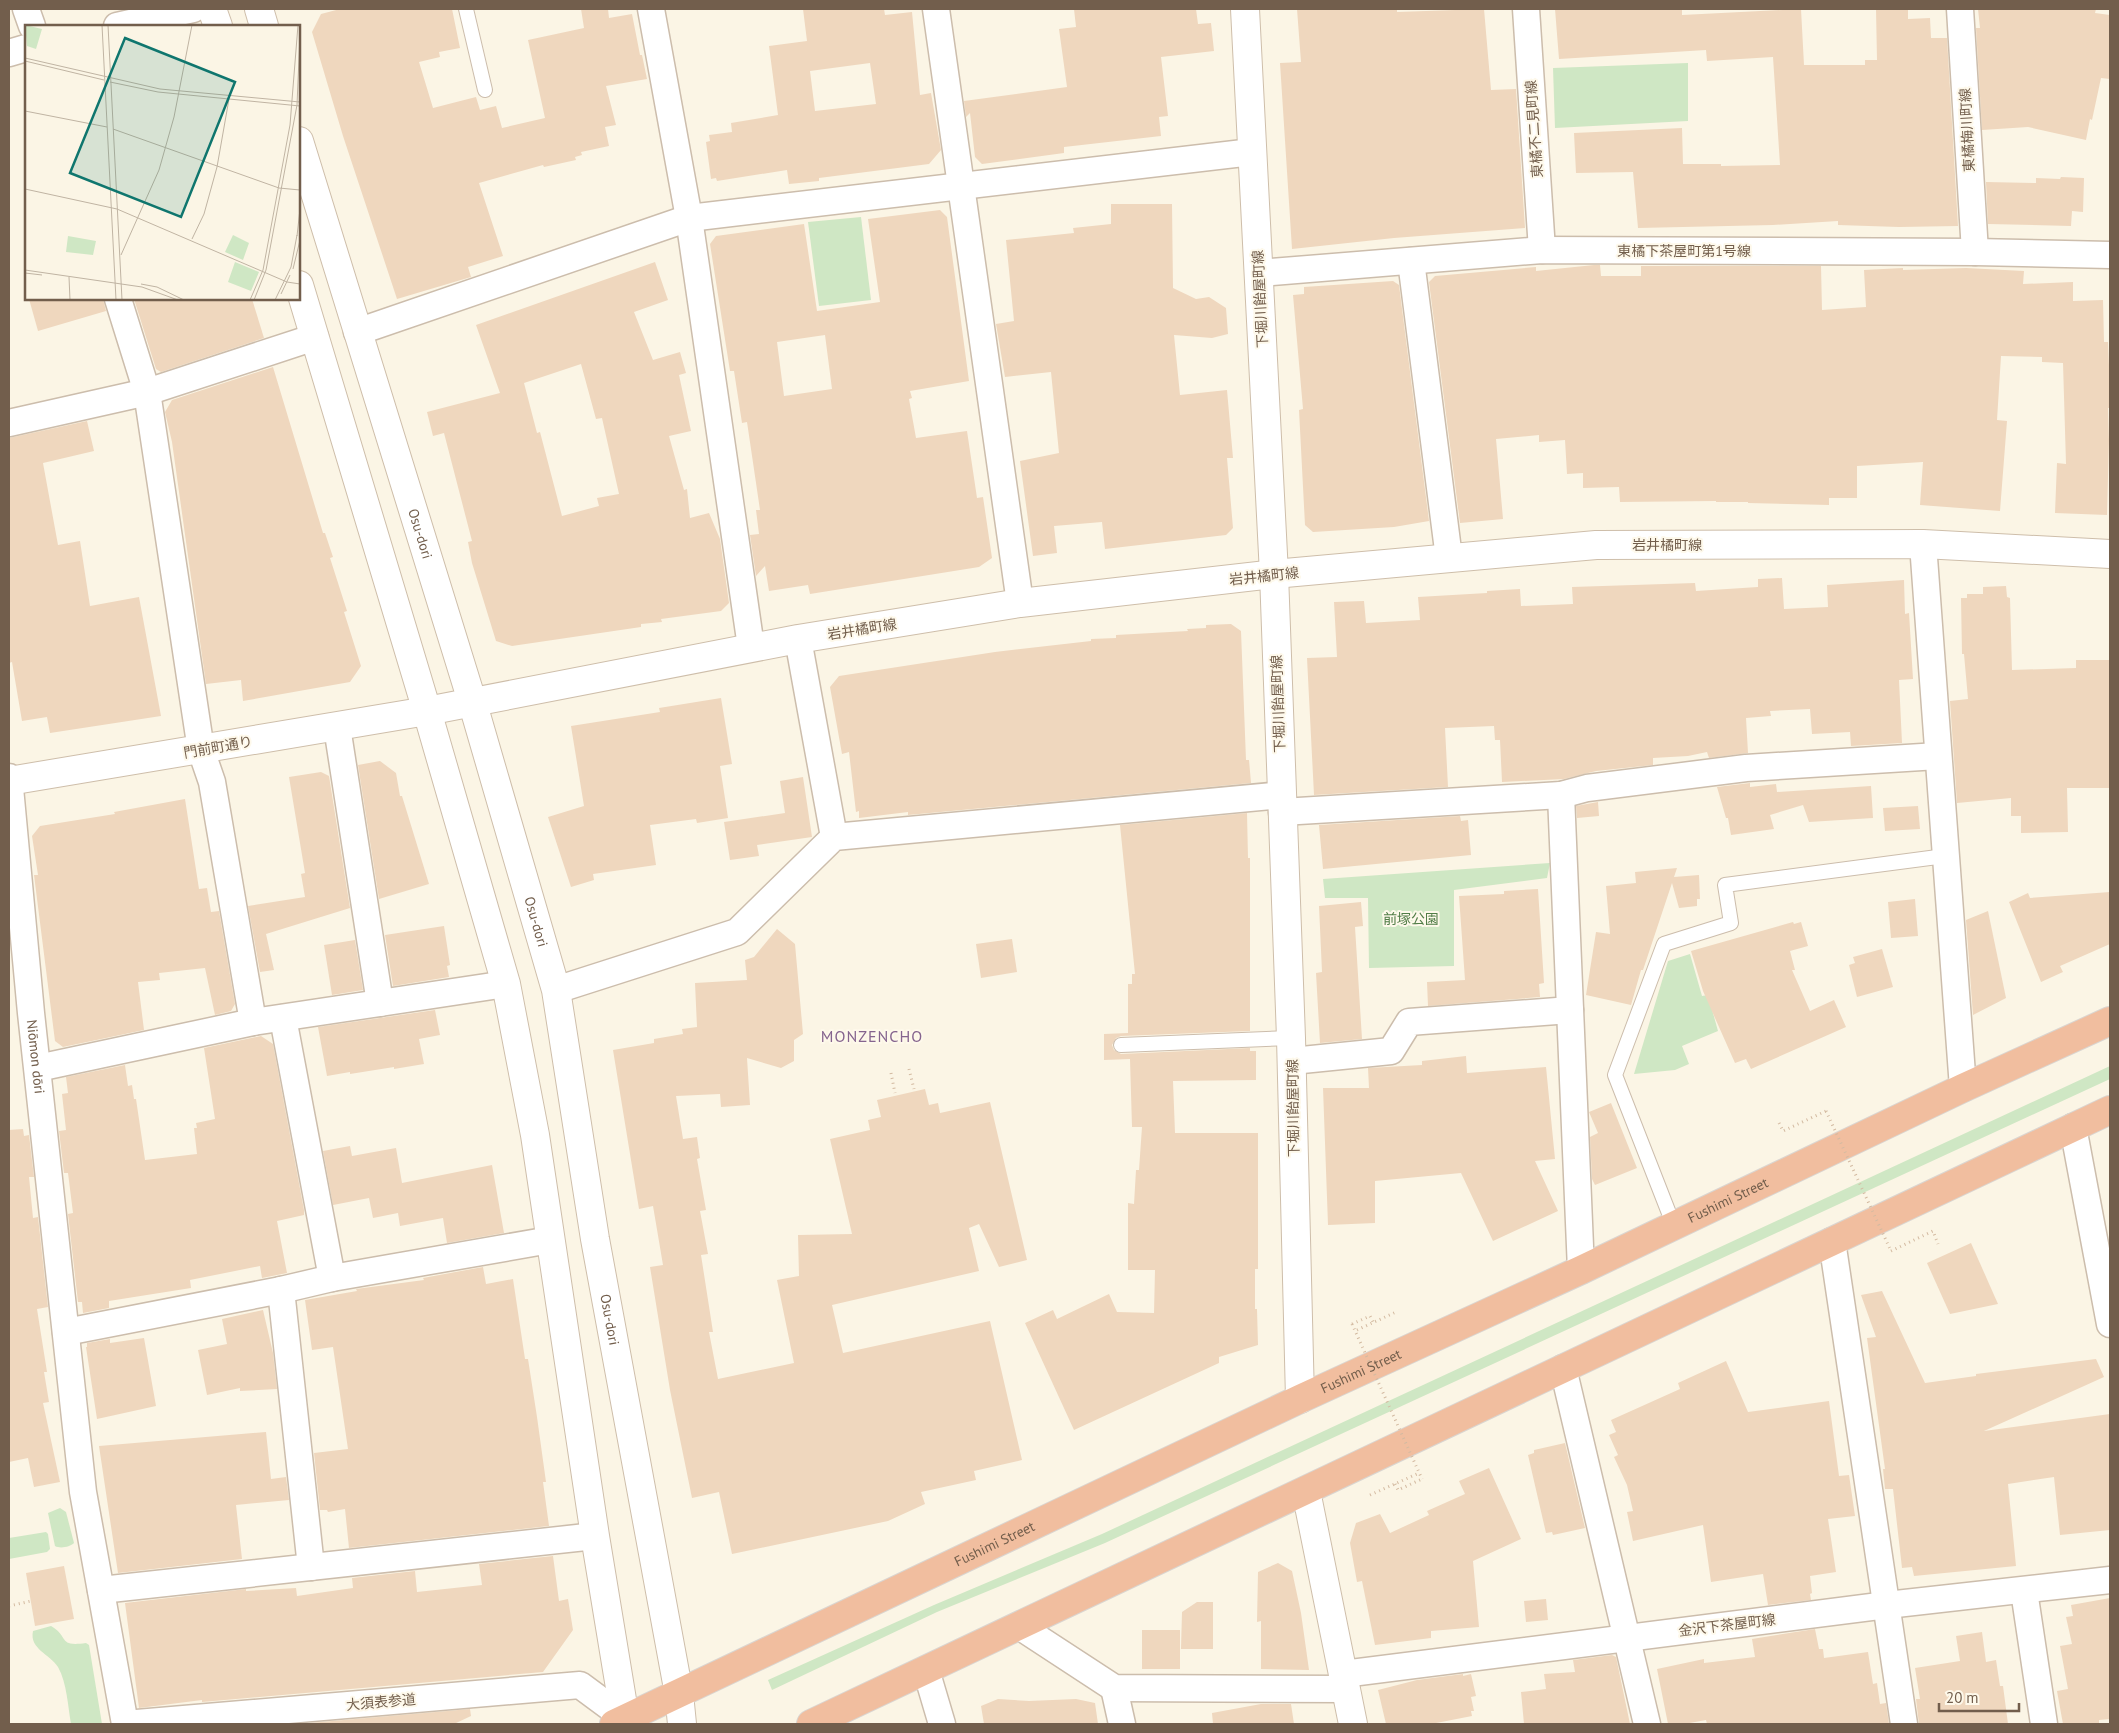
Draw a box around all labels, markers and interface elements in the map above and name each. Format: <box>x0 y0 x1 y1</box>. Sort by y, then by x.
inset map <box>25 25 300 300</box>
street label: 東橘不二見町線 <box>1522 79 1546 179</box>
street label: 東橘梅川町線 <box>1956 88 1978 172</box>
street label: 東橘下茶屋町第1号線 <box>1617 242 1751 260</box>
street label: 下堀川飴屋町線 <box>1248 250 1272 348</box>
street label: Osu-dori <box>404 506 437 561</box>
street label: 岩井橘町線 <box>1632 536 1702 554</box>
street label: 岩井橘町線 <box>1228 563 1300 589</box>
street label: 岩井橘町線 <box>826 615 898 643</box>
street label: 下堀川飴屋町線 <box>1267 655 1289 753</box>
street label: 門前町通り <box>182 732 254 762</box>
street label: Osu-dori <box>520 894 552 949</box>
park label: 前塚公園 <box>1383 910 1439 928</box>
street label: Niōmon dōri <box>23 1019 49 1095</box>
district label: MONZENCHO <box>821 1026 923 1046</box>
street label: 下堀川飴屋町線 <box>1283 1059 1303 1157</box>
street label: Fushimi Street <box>1685 1173 1771 1227</box>
street label: Osu-dori <box>596 1292 623 1347</box>
street label: Fushimi Street <box>1318 1345 1404 1397</box>
street label: Fushimi Street <box>951 1517 1038 1570</box>
street label: 金沢下茶屋町線 <box>1677 1610 1777 1640</box>
scale bar <box>1939 1680 2019 1712</box>
text: 20 m <box>1946 1688 1979 1707</box>
street label: 大須表参道 <box>345 1690 417 1714</box>

